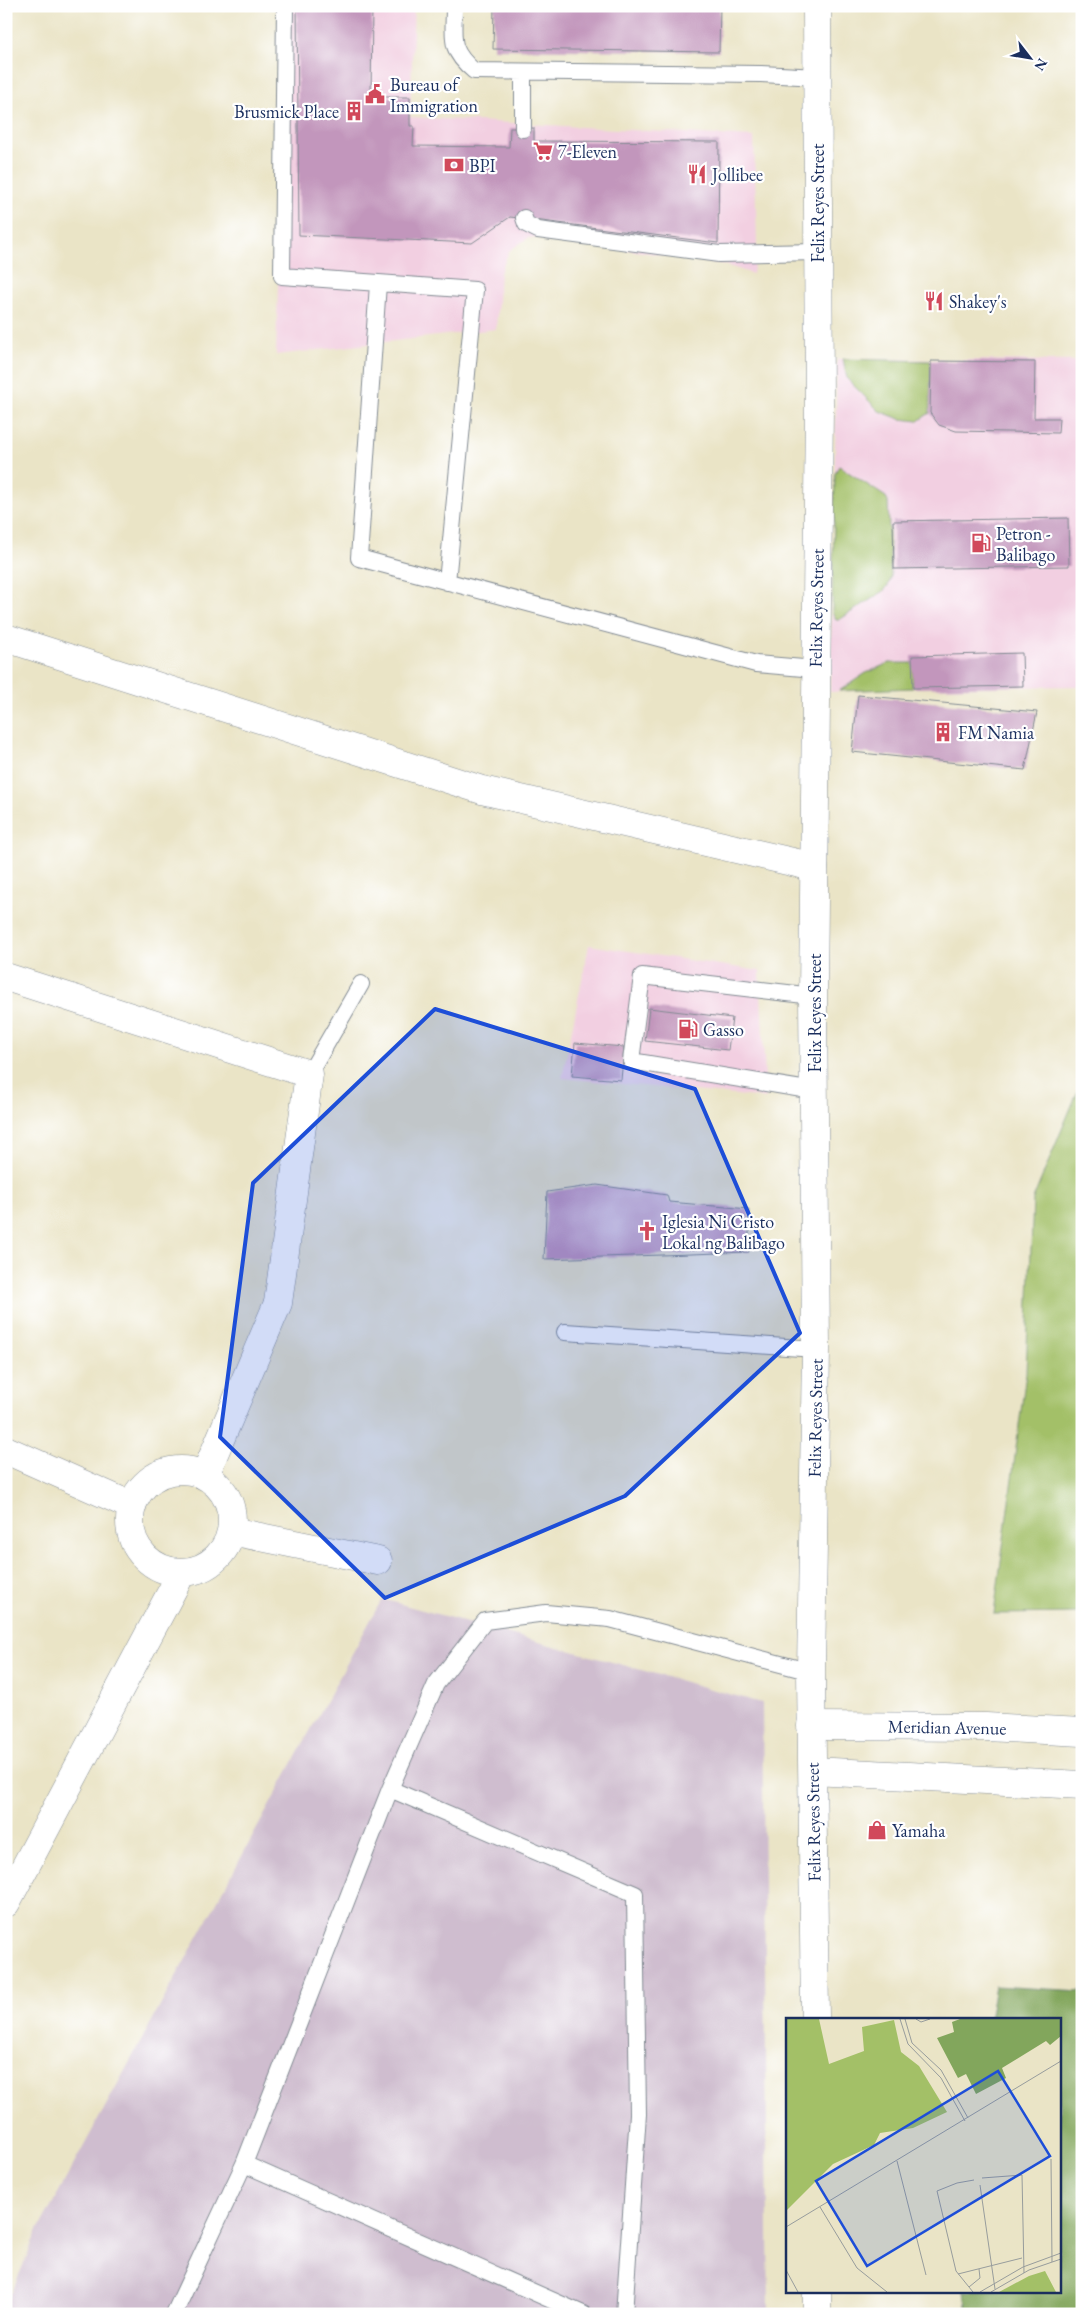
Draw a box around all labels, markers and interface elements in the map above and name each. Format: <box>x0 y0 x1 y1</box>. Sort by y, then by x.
north arrow <box>1006 32 1056 82</box>
text: N <box>1030 55 1052 75</box>
place label: Bureau of Immigration <box>390 73 479 117</box>
public building icon: Bureau of Immigration <box>364 83 386 105</box>
place label: Brusmick Place <box>234 100 339 123</box>
building icon: Brusmick Place <box>343 100 365 122</box>
supermarket icon: 7-Eleven <box>532 140 554 162</box>
place label: 7-Eleven <box>558 140 618 163</box>
street label: Felix Reyes Street <box>806 143 829 263</box>
bank icon: BPI <box>443 154 465 176</box>
place label: BPI <box>469 154 496 177</box>
restaurant icon: Jollibee <box>686 163 708 185</box>
place label: Jollibee <box>710 163 763 186</box>
restaurant icon: Shakey's <box>923 290 945 312</box>
place label: Shakey's <box>949 290 1007 313</box>
place label: Petron - Balibago <box>996 522 1055 566</box>
fuel station icon: Petron - Balibago <box>970 532 992 554</box>
street label: Felix Reyes Street <box>803 548 829 668</box>
building icon: FM Namia <box>932 721 954 743</box>
place label: FM Namia <box>958 721 1035 744</box>
street label: Felix Reyes Street <box>803 953 826 1073</box>
fuel station icon: Gasso <box>677 1018 699 1040</box>
place label: Gasso <box>703 1018 744 1041</box>
place label: Iglesia Ni Cristo Lokal ng Balibago <box>662 1210 785 1254</box>
church icon: Iglesia Ni Cristo Lokal ng Balibago <box>636 1220 658 1242</box>
street label: Felix Reyes Street <box>802 1358 828 1478</box>
street label: Meridian Avenue <box>887 1714 1007 1740</box>
street label: Felix Reyes Street <box>800 1762 826 1882</box>
shop icon: Yamaha <box>866 1819 888 1841</box>
place label: Yamaha <box>892 1819 946 1842</box>
inset map <box>786 2018 1060 2292</box>

